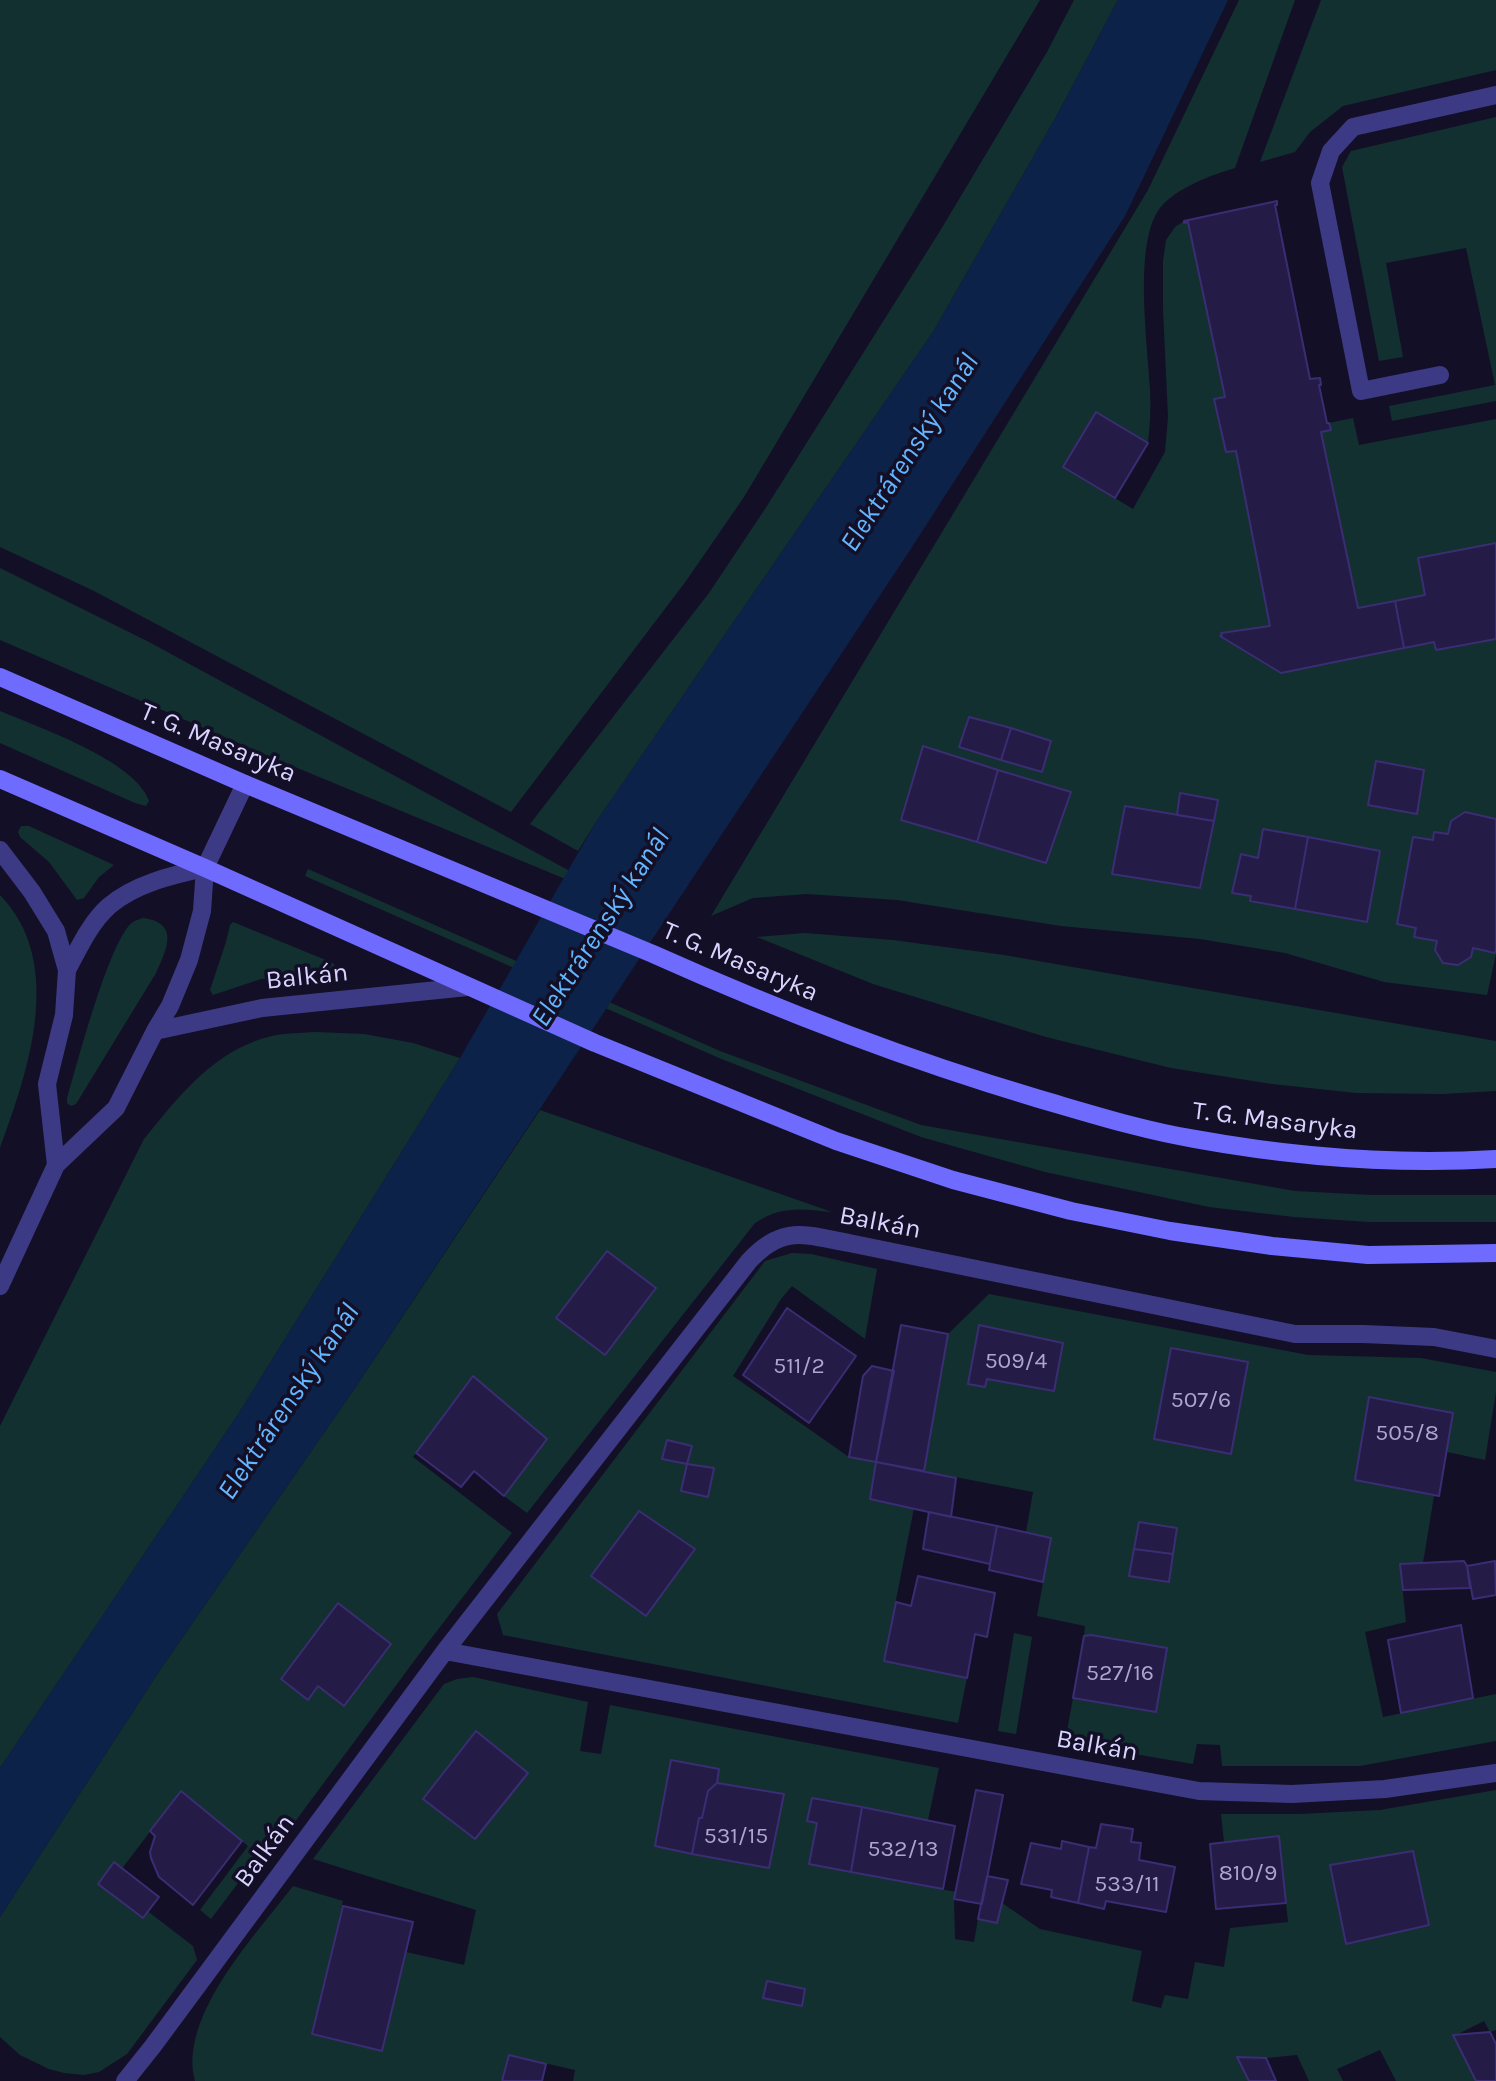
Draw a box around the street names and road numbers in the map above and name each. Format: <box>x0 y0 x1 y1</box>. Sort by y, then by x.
street label: T. G. Masaryka <box>135 696 301 790</box>
street label: T. G. Masaryka <box>657 915 823 1009</box>
street label: Balkán <box>264 957 350 997</box>
street label: T. G. Masaryka <box>1191 1095 1359 1147</box>
street label: Balkán <box>837 1200 923 1246</box>
street label: Balkán <box>1054 1723 1140 1769</box>
street label: Balkán <box>228 1808 302 1894</box>

